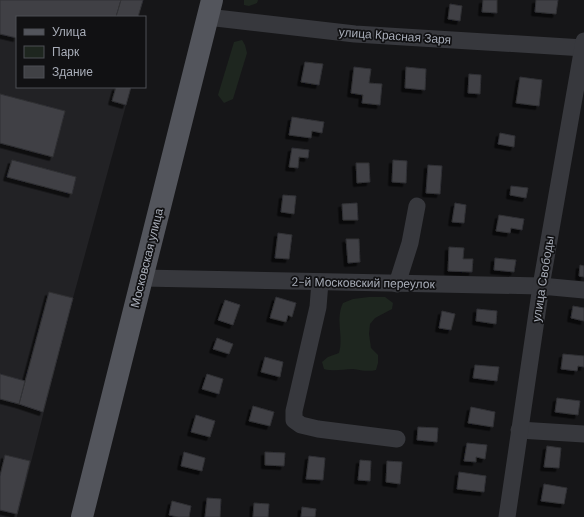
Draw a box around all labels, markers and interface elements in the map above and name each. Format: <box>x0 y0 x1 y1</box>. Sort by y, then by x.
legend <box>16 16 146 88</box>
text: Улица <box>52 24 86 40</box>
street label: улица Красная Заря <box>338 24 452 48</box>
text: Парк <box>52 44 80 60</box>
text: Здание <box>52 64 93 80</box>
street label: Московская улица <box>127 206 167 309</box>
street label: улица Свободы <box>528 235 558 323</box>
street label: 2-й Московский переулок <box>291 274 436 292</box>

